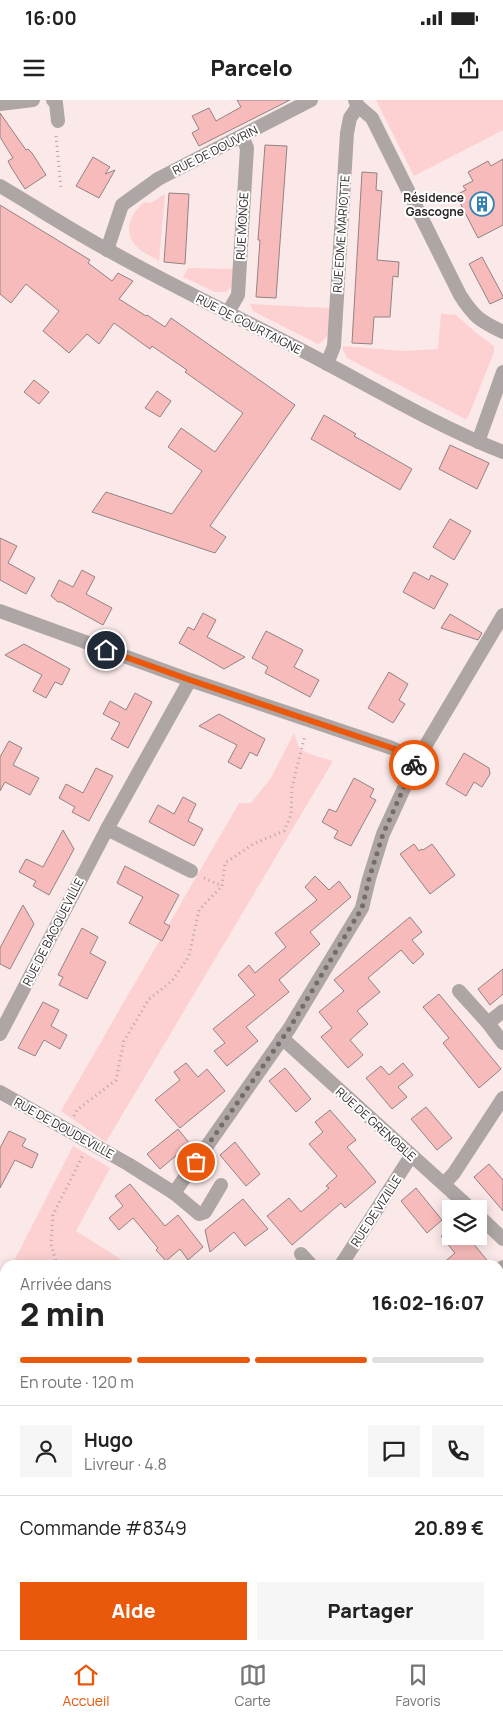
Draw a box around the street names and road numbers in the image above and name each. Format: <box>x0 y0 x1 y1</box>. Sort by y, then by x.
street label: RUE DE DOUVRIN <box>169 121 261 179</box>
street label: RUE EDME MARIOTTE <box>328 174 354 293</box>
street label: RUE MONGE <box>232 192 252 260</box>
street label: RUE DE COURTAIGNE <box>193 290 305 358</box>
street label: RUE DE BACQUEVILLE <box>18 875 88 989</box>
street label: RUE DE GRENOBLE <box>332 1083 420 1165</box>
street label: RUE DE DOUDEVILLE <box>11 1093 117 1163</box>
street label: RUE DE VIZILLE <box>347 1172 405 1250</box>

